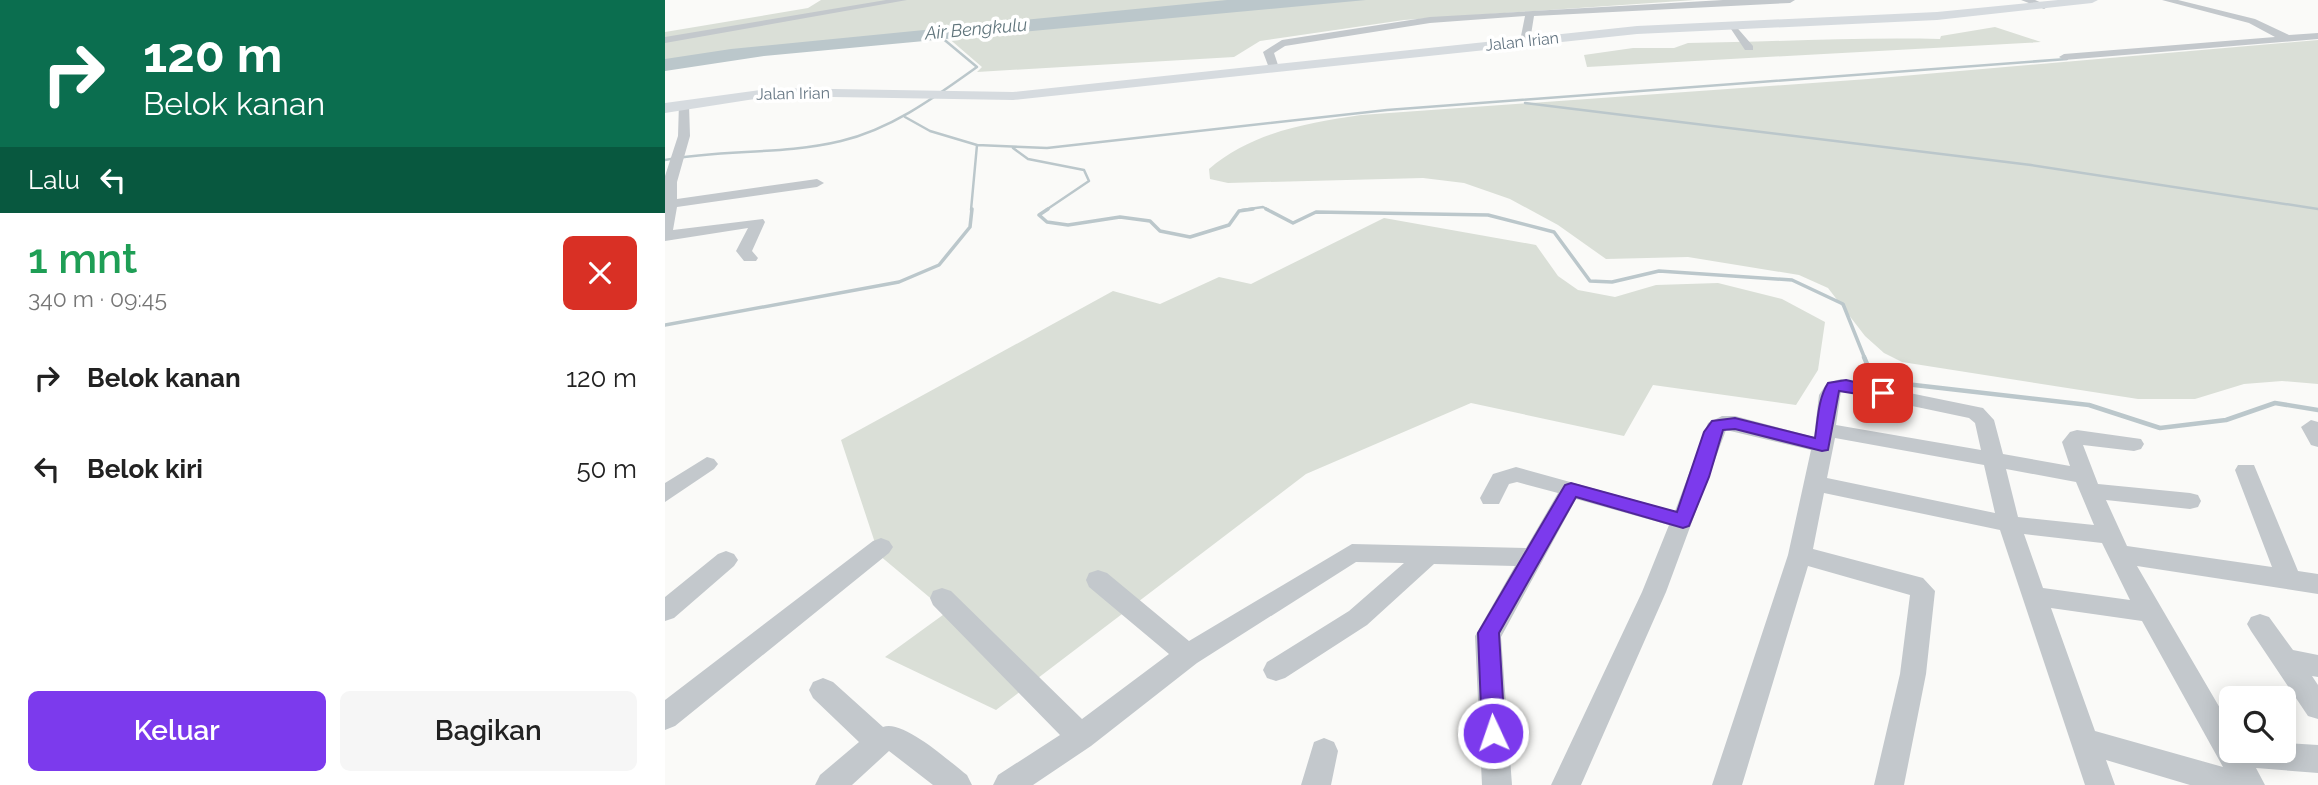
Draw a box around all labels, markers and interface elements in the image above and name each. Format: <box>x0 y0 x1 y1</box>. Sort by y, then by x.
water label: Air Bengkulu <box>923 14 1028 44</box>
text: 120 m <box>143 26 282 83</box>
icon: right <box>28 28 119 119</box>
street label: Jalan Irian <box>1484 28 1560 55</box>
street label: Jalan Irian <box>756 83 830 104</box>
text: Belok kanan <box>143 85 325 122</box>
icon: left <box>94 161 132 199</box>
text: Lalu <box>28 165 80 195</box>
text: 1 mnt <box>28 234 137 283</box>
button: close <box>563 236 637 310</box>
text: 340 m · 09:45 <box>28 285 167 312</box>
icon: right <box>28 359 66 397</box>
text: Belok kanan <box>87 363 241 393</box>
text: 120 m <box>566 363 637 393</box>
pin <box>1853 363 1913 423</box>
icon: arrive <box>1864 374 1902 412</box>
icon: left <box>28 450 66 488</box>
text: Belok kiri <box>87 454 203 484</box>
text: 50 m <box>576 454 637 484</box>
map controls <box>2219 686 2296 763</box>
button: search <box>2219 686 2296 763</box>
button: Keluar <box>28 691 326 771</box>
button: Bagikan <box>340 691 637 771</box>
position arrow <box>1456 696 1530 770</box>

